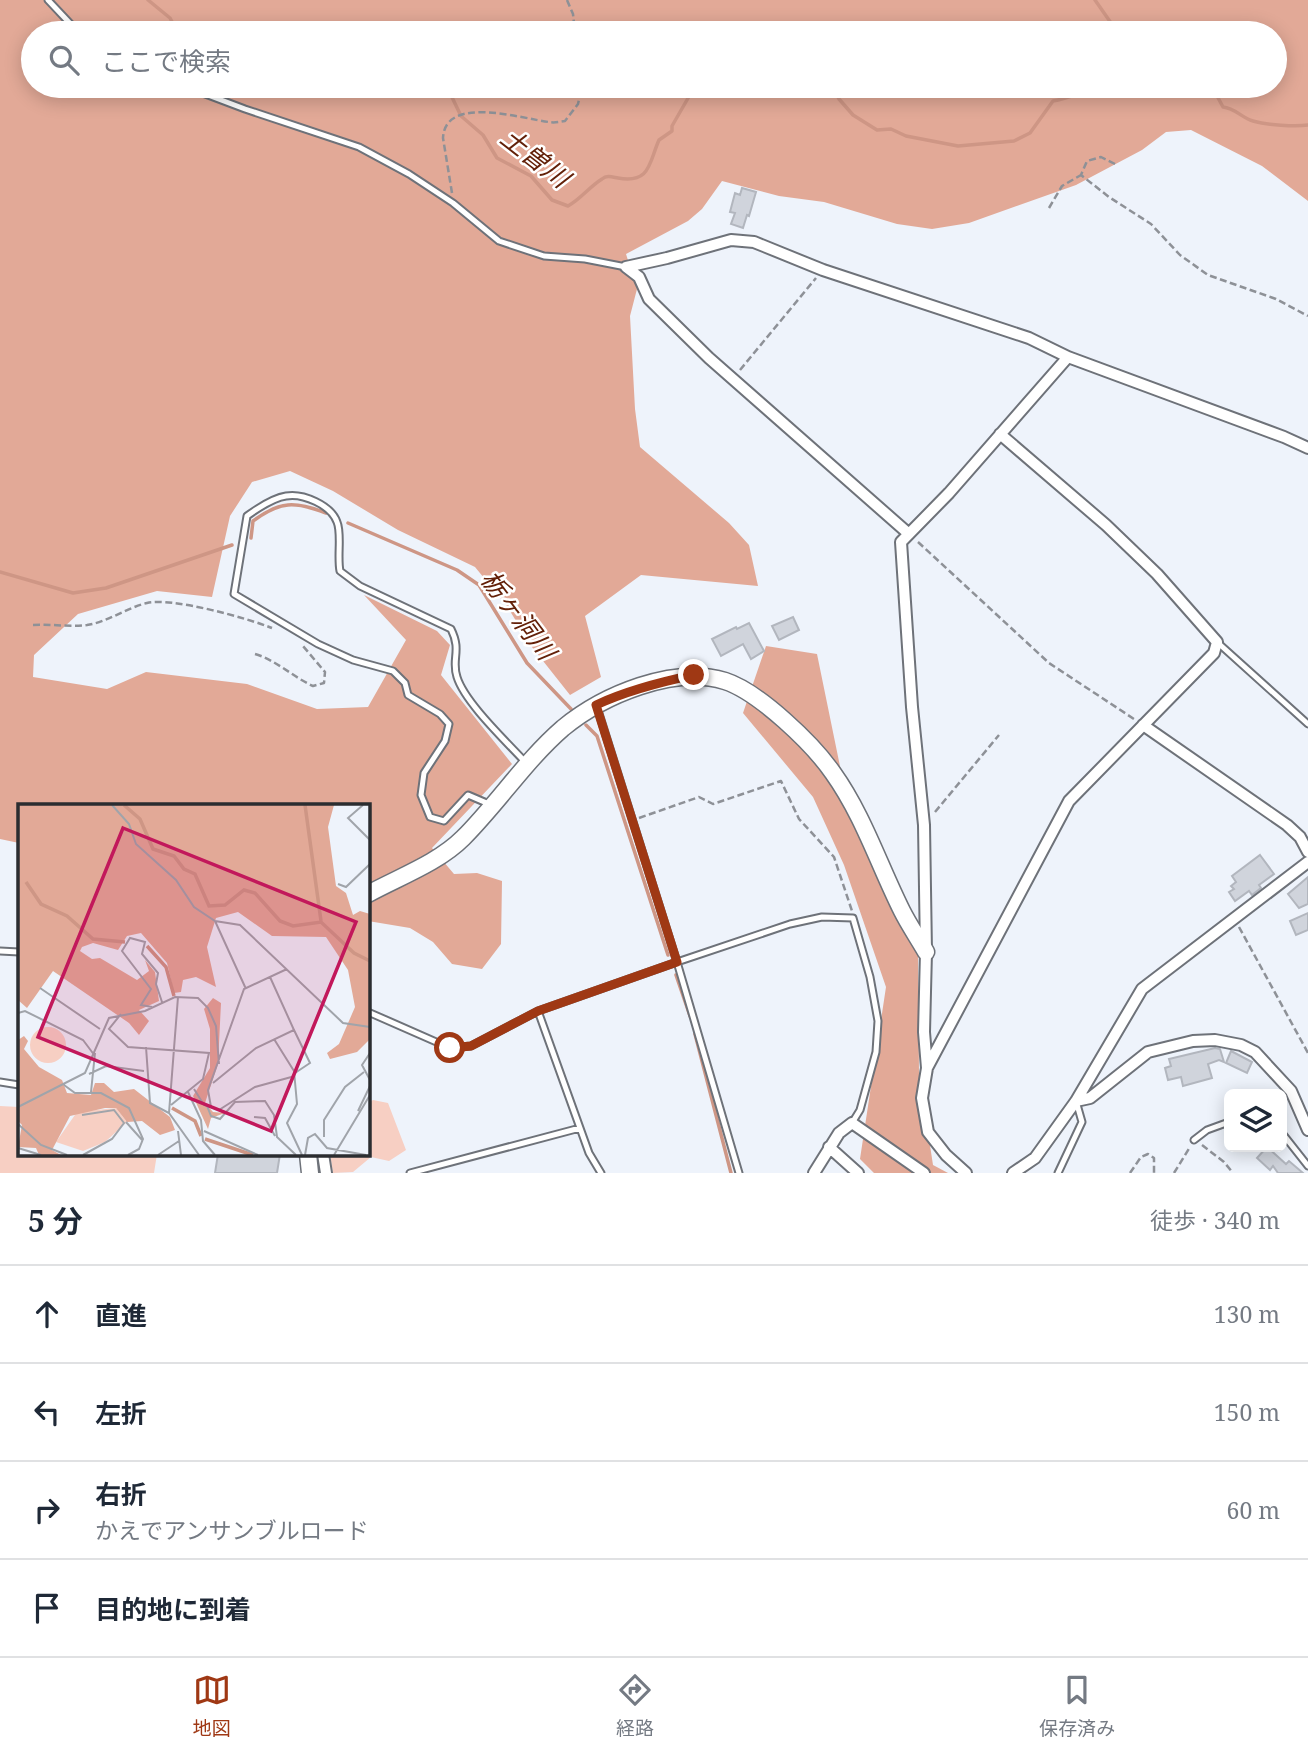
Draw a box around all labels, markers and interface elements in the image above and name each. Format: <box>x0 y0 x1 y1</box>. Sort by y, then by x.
search box <box>21 21 1287 98</box>
icon: search <box>45 41 83 79</box>
text: ここで検索 <box>101 43 231 79</box>
water label: 土曽川 <box>494 119 580 197</box>
water label: 栃ヶ洞川 <box>473 562 566 669</box>
route end <box>678 659 709 690</box>
inset map <box>18 804 369 1156</box>
route start <box>434 1032 465 1063</box>
map controls <box>1224 1089 1287 1152</box>
button: layers <box>1224 1089 1287 1152</box>
text: 5 分 <box>28 1200 83 1241</box>
text: 徒歩 · 340 m <box>1150 1204 1280 1236</box>
icon: ahead <box>28 1295 66 1333</box>
text: 直進 <box>95 1297 147 1333</box>
text: 130 m <box>1214 1298 1280 1330</box>
icon: left <box>28 1393 66 1431</box>
text: 左折 <box>95 1395 147 1431</box>
text: 150 m <box>1214 1396 1280 1428</box>
text: 右折 <box>95 1476 147 1512</box>
icon: right <box>28 1491 66 1529</box>
text: 60 m <box>1227 1494 1280 1526</box>
text: かえでアンサンブルロード <box>95 1514 369 1546</box>
icon: arrive <box>28 1589 66 1627</box>
text: 目的地に到着 <box>95 1591 251 1627</box>
tab: 地図 <box>193 1671 231 1741</box>
tab: 経路 <box>616 1671 654 1741</box>
tab: 保存済み <box>1039 1671 1115 1741</box>

